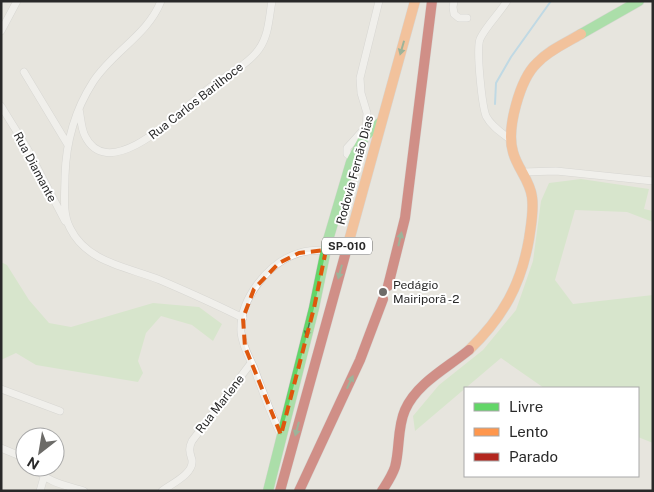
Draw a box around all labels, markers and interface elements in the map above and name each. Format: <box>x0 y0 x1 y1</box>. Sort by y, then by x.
one-way arrow <box>397 41 405 56</box>
street label: Rua Carlos Barilhoce <box>146 60 246 142</box>
street label: Rodovia Fernão Dias <box>334 114 376 226</box>
street label: Rua Diamante <box>11 130 59 205</box>
one-way arrow <box>396 231 404 246</box>
road number: SP-010 <box>322 238 372 255</box>
one-way arrow <box>336 265 344 280</box>
place label: Pedágio Mairiporã -2 <box>393 278 459 306</box>
marker: Pedágio Mairiporã -2 <box>377 286 389 298</box>
one-way arrow <box>304 323 312 338</box>
street label: Rua Marlene <box>193 372 247 436</box>
one-way arrow <box>346 375 354 389</box>
legend <box>464 387 639 477</box>
text: Livre <box>509 398 543 415</box>
one-way arrow <box>292 422 300 437</box>
text: Lento <box>509 423 548 440</box>
north arrow <box>15 427 65 477</box>
text: Parado <box>509 448 558 465</box>
text: N <box>24 453 42 473</box>

